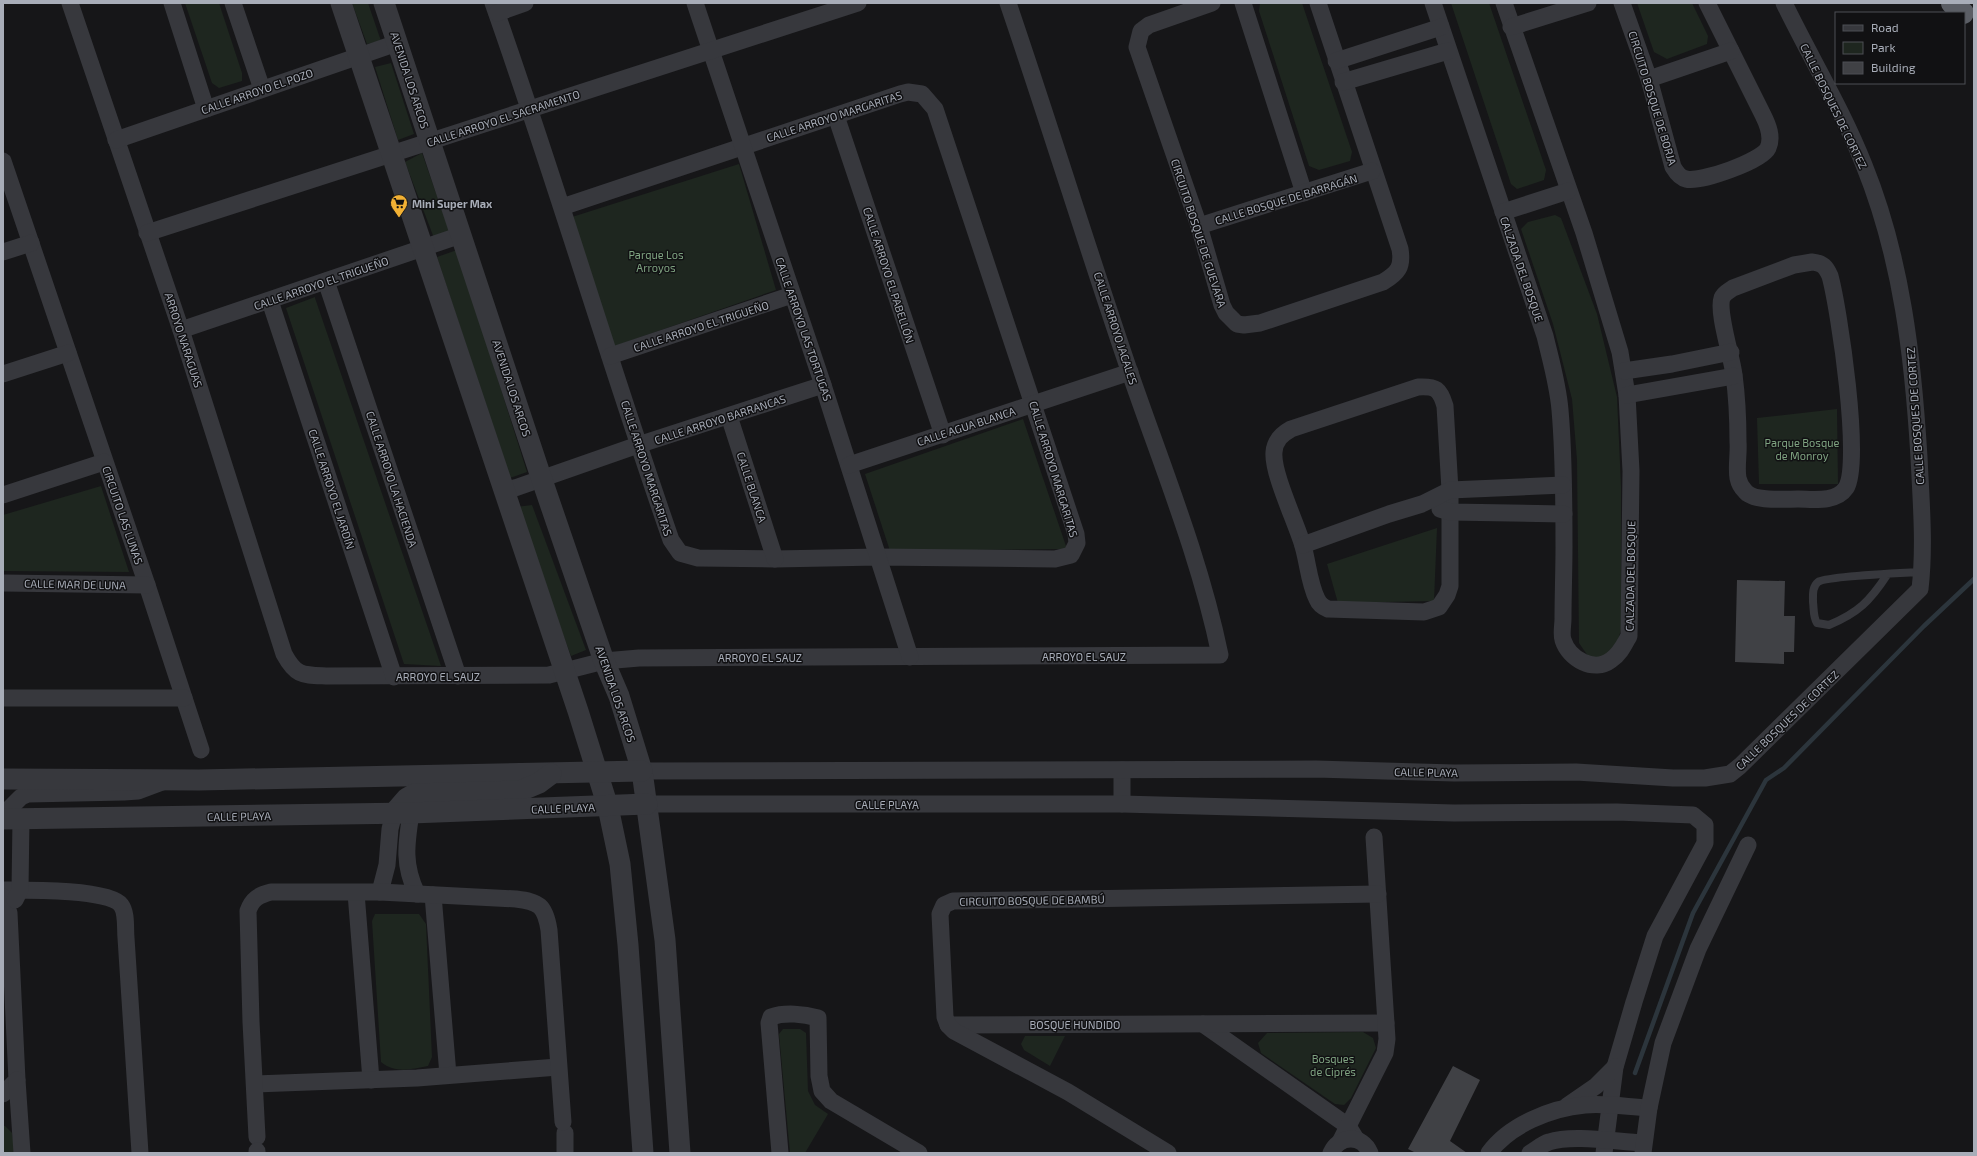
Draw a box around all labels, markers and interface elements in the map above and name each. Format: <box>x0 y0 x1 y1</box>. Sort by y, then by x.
legend <box>1835 12 1965 84</box>
text: Road <box>1871 20 1899 34</box>
street label: CIRCUITO BOSQUE DE BORJA <box>1625 29 1680 167</box>
street label: AVENIDA LOS ARCOS <box>388 30 432 130</box>
text: Park <box>1871 40 1896 54</box>
street label: CALLE BOSQUES DE CORTEZ <box>1797 41 1870 171</box>
text: Building <box>1871 60 1916 74</box>
street label: CALLE ARROYO EL POZO <box>199 66 315 116</box>
street label: CALLE ARROYO EL SACRAMENTO <box>425 87 581 149</box>
street label: CALLE ARROYO MARGARITAS <box>765 88 903 144</box>
street label: CIRCUITO BOSQUE DE GUEVARA <box>1168 157 1229 309</box>
street label: CALLE BOSQUE DE BARRAGÁN <box>1213 171 1359 228</box>
supermarket icon: Mini Super Max <box>389 193 409 218</box>
place label: Mini Super Max <box>412 197 493 210</box>
street label: CALLE ARROYO EL PABELLÓN <box>861 205 917 345</box>
street label: CALZADA DEL BOSQUE <box>1497 215 1546 324</box>
park label: Parque Los Arroyos <box>628 248 684 274</box>
street label: CALLE ARROYO EL TRIGUEÑO <box>252 254 390 312</box>
street label: CALLE ARROYO LAS TORTUGAS <box>773 255 835 403</box>
street label: CALLE ARROYO JACALES <box>1092 270 1140 386</box>
street label: ARROYO NARAGUAS <box>163 291 205 389</box>
street label: CALLE ARROYO EL TRIGUEÑO <box>632 298 770 354</box>
street label: AVENIDA LOS ARCOS <box>490 338 534 438</box>
street label: CALLE BOSQUES DE CORTEZ <box>1904 347 1927 485</box>
street label: CALLE ARROYO BARRANCAS <box>653 392 787 446</box>
street label: CALLE ARROYO MARGARITAS <box>619 399 675 537</box>
street label: CALLE ARROYO MARGARITAS <box>1027 399 1081 539</box>
street label: CALLE AGUA BLANCA <box>915 404 1017 448</box>
street label: CALLE ARROYO LA HACIENDA <box>364 409 420 549</box>
street label: CALLE ARROYO EL JARDÍN <box>306 427 358 551</box>
park label: Parque Bosque de Monroy <box>1765 436 1839 462</box>
street label: CALLE BLANCA <box>735 450 770 524</box>
street label: CIRCUITO LAS LUNAS <box>100 464 146 566</box>
street label: CALZADA DEL BOSQUE <box>1623 521 1638 631</box>
street label: CALLE MAR DE LUNA <box>24 577 126 591</box>
street label: AVENIDA LOS ARCOS <box>593 644 639 744</box>
street label: ARROYO EL SAUZ <box>1042 650 1126 663</box>
street label: ARROYO EL SAUZ <box>718 651 802 664</box>
street label: CALLE BOSQUES DE CORTEZ <box>1733 667 1842 773</box>
street label: ARROYO EL SAUZ <box>396 670 480 683</box>
street label: CALLE PLAYA <box>1394 765 1458 779</box>
street label: CALLE PLAYA <box>855 798 919 811</box>
street label: CALLE PLAYA <box>531 800 595 816</box>
street label: CALLE PLAYA <box>207 809 271 823</box>
street label: CIRCUITO BOSQUE DE BAMBÚ <box>959 892 1105 909</box>
street label: BOSQUE HUNDIDO <box>1030 1018 1120 1032</box>
park label: Bosques de Ciprés <box>1310 1052 1356 1078</box>

